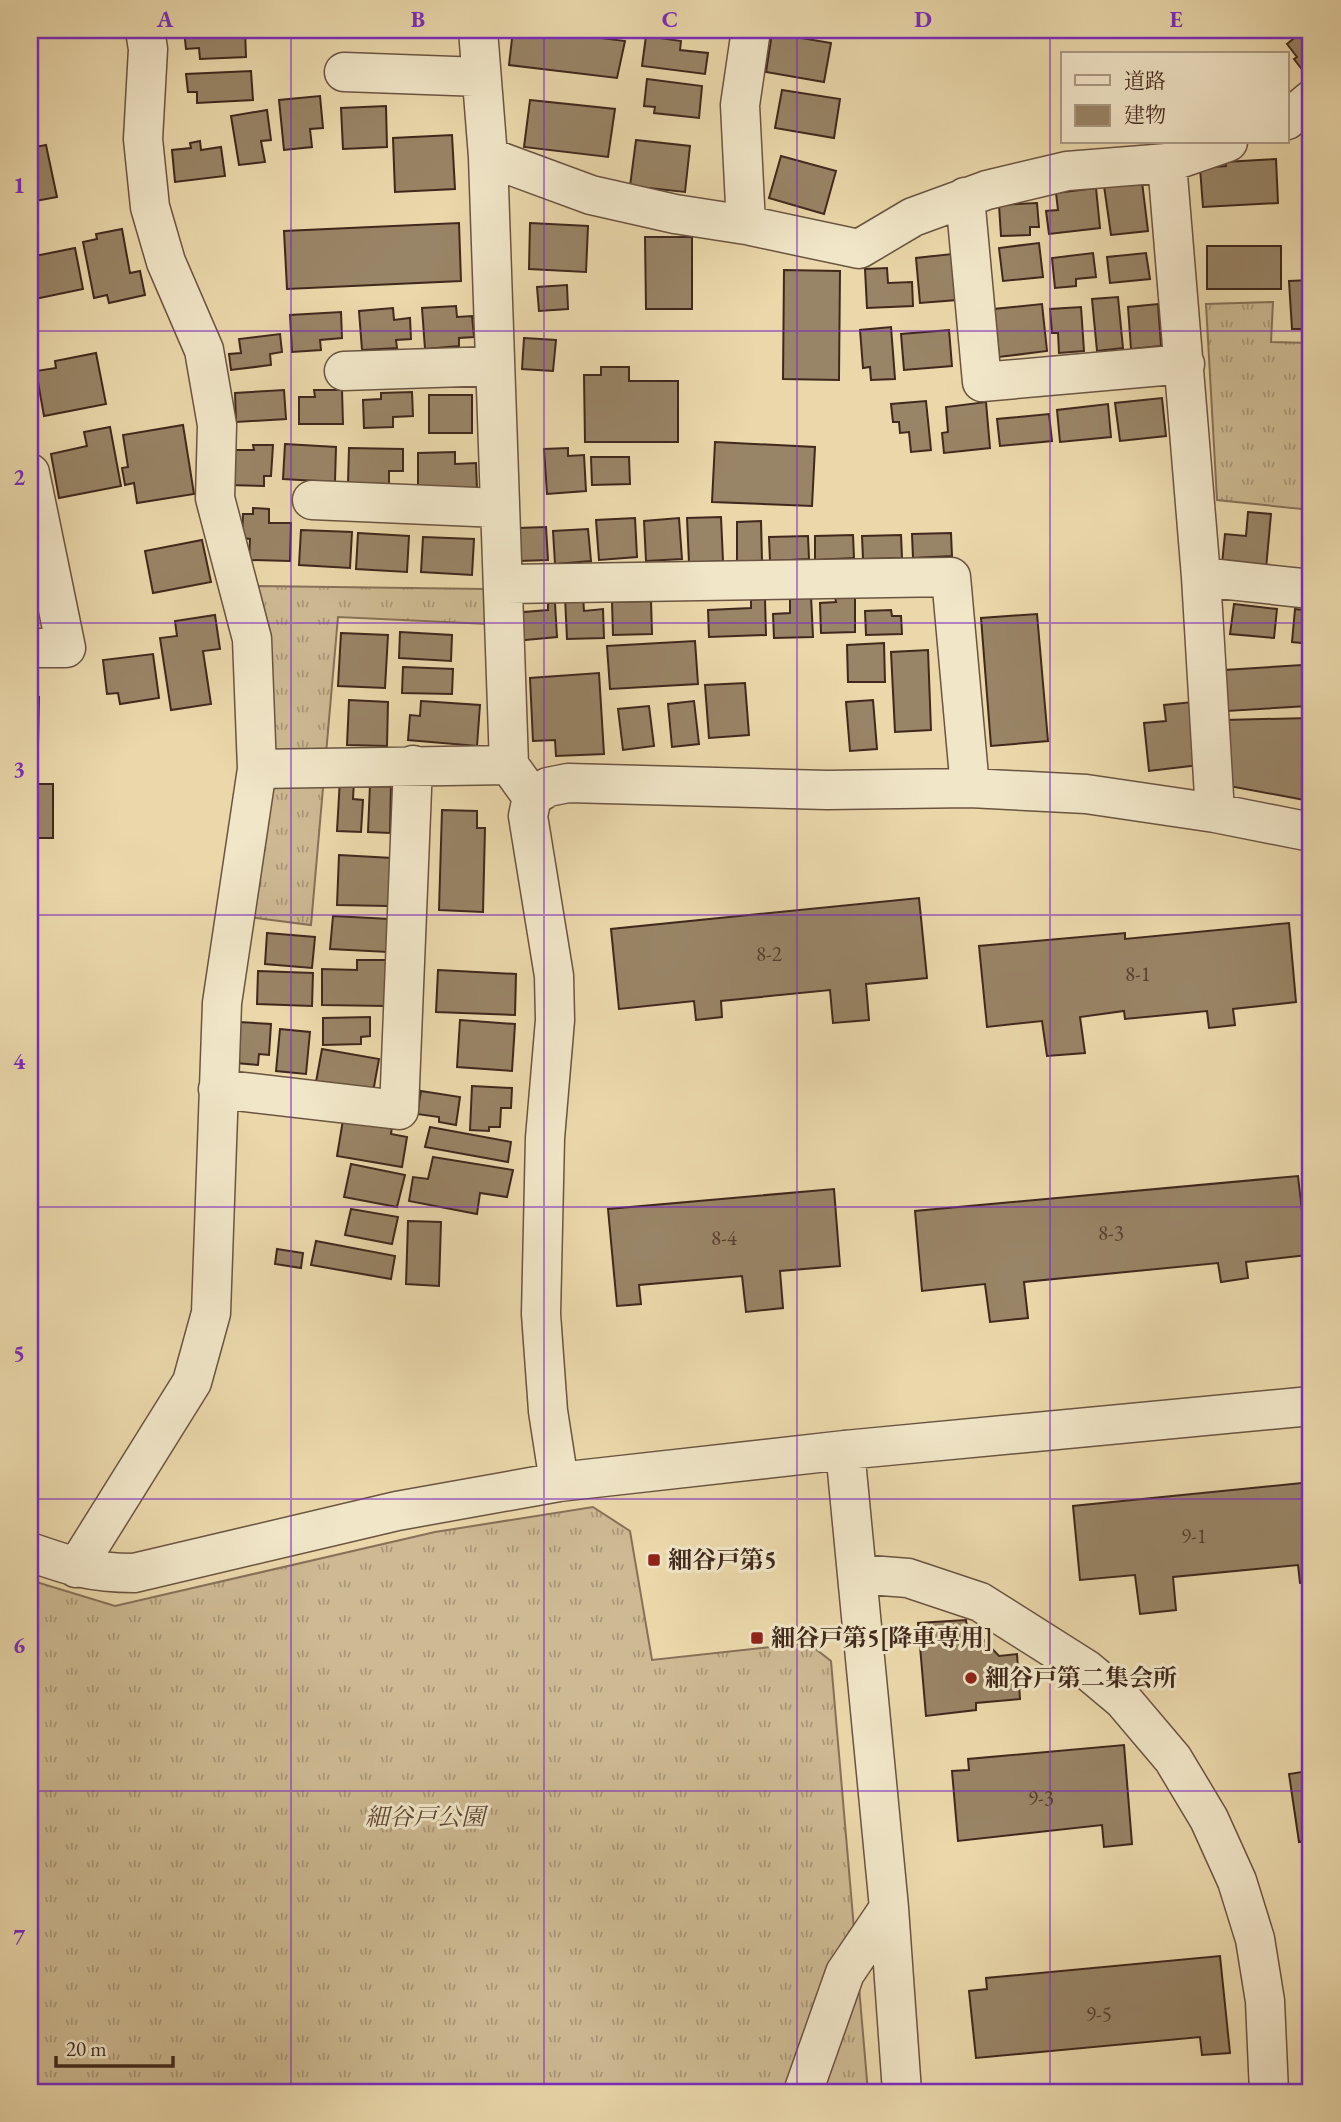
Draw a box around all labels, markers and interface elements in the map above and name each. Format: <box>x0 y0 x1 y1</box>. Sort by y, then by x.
text: A <box>156 4 174 34</box>
text: B <box>411 4 425 34</box>
text: C <box>662 4 678 34</box>
text: D <box>914 4 932 34</box>
text: E <box>1169 4 1183 34</box>
legend <box>1061 52 1288 144</box>
text: 道路 <box>1124 67 1166 94</box>
text: 建物 <box>1124 101 1166 128</box>
text: 1 <box>13 170 25 200</box>
text: 2 <box>13 462 25 492</box>
text: 3 <box>13 754 25 784</box>
house number: 8-2 <box>756 940 782 967</box>
house number: 8-1 <box>1125 960 1151 987</box>
text: 4 <box>13 1046 26 1076</box>
house number: 8-3 <box>1098 1219 1124 1246</box>
house number: 8-4 <box>711 1224 738 1251</box>
text: 5 <box>13 1338 25 1368</box>
house number: 9-1 <box>1181 1522 1207 1549</box>
place label: 細谷戸第5 <box>668 1544 777 1575</box>
marker: 細谷戸第5 <box>646 1552 662 1568</box>
place label: 細谷戸第5[降車専用] <box>771 1622 993 1653</box>
text: 6 <box>13 1630 25 1660</box>
marker: 細谷戸第5[降車専用] <box>749 1630 765 1646</box>
place label: 細谷戸第二集会所 <box>985 1662 1177 1693</box>
marker: 細谷戸第二集会所 <box>963 1670 979 1686</box>
house number: 9-3 <box>1028 1784 1054 1811</box>
park label: 細谷戸公園 <box>365 1801 489 1832</box>
text: 7 <box>13 1922 26 1952</box>
house number: 9-5 <box>1086 2000 1112 2027</box>
scale bar <box>56 2024 173 2068</box>
text: 20 m <box>66 2035 107 2062</box>

